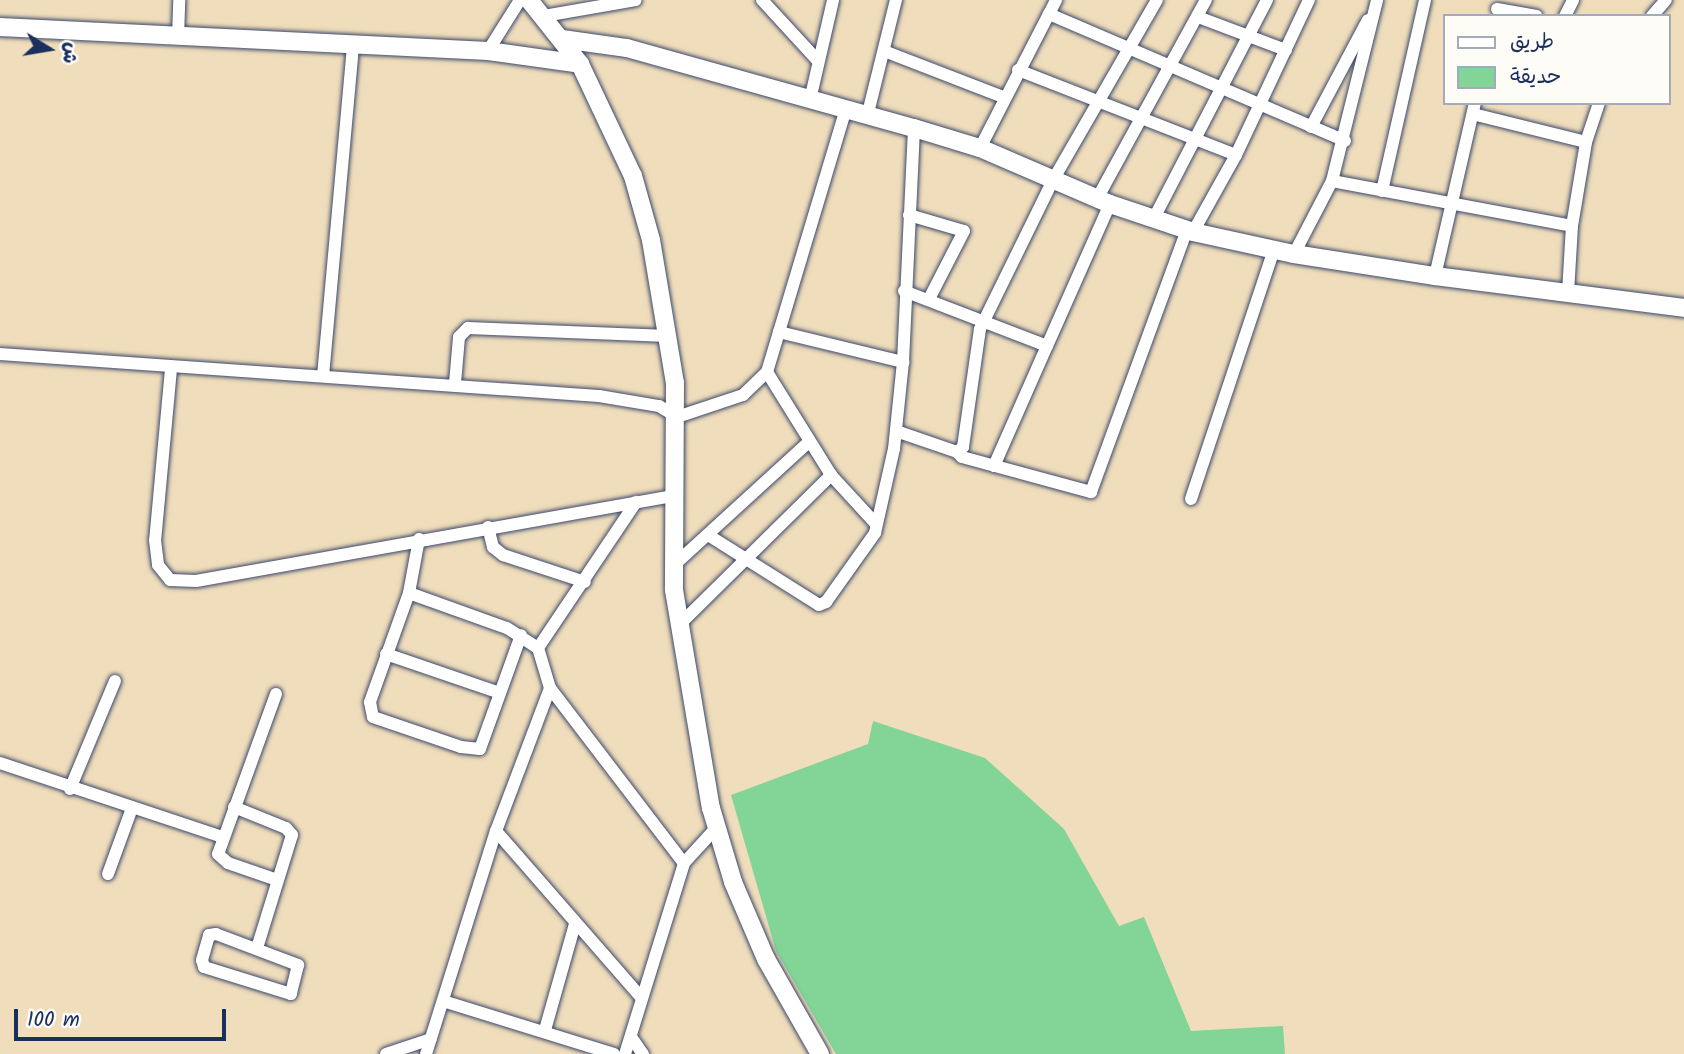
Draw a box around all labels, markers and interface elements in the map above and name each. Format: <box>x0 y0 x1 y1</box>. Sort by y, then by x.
north arrow <box>14 14 84 84</box>
legend <box>1442 14 1670 105</box>
text: طريق <box>1510 26 1554 59</box>
text: ش <box>53 40 86 66</box>
text: حديقة <box>1510 61 1561 94</box>
scale bar <box>18 995 229 1038</box>
text: 100 m <box>27 1004 80 1037</box>

